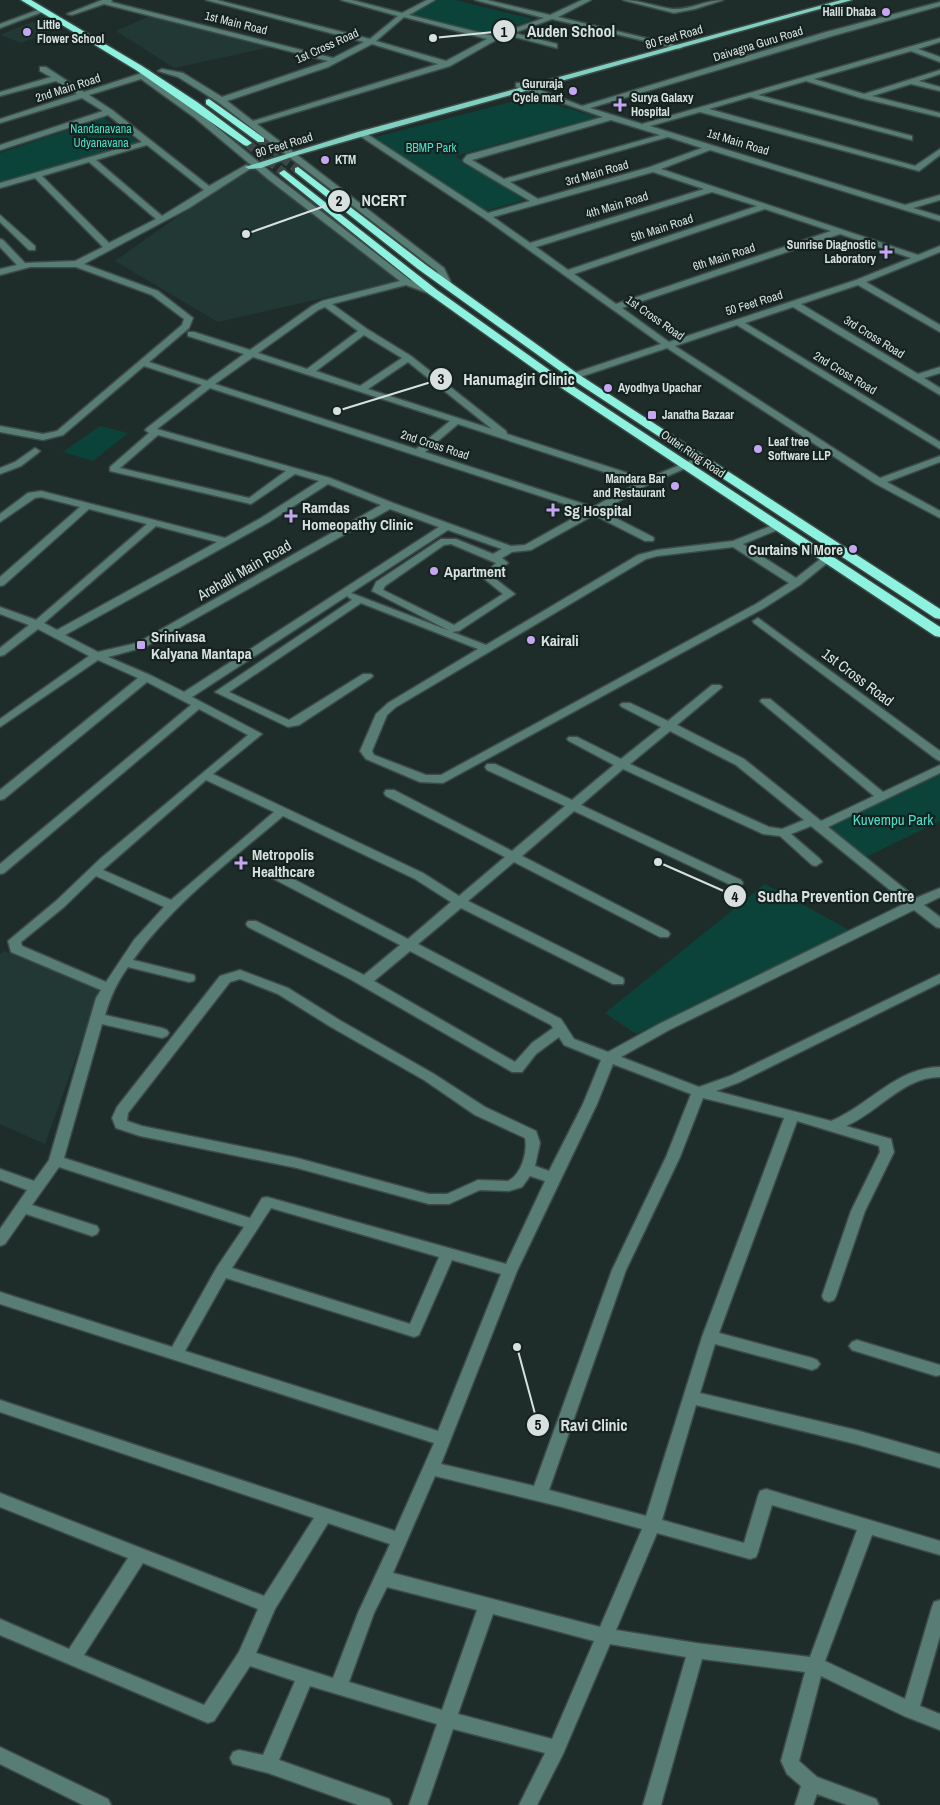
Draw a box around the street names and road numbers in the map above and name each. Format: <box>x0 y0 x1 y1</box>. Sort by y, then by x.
street label: 1st Main Road <box>203 7 269 39</box>
street label: 80 Feet Road <box>643 21 705 53</box>
street label: Daivagna Guru Road <box>711 23 805 65</box>
street label: 1st Cross Road <box>293 25 361 67</box>
street label: 2nd Main Road <box>34 70 102 106</box>
street label: 1st Main Road <box>705 125 771 159</box>
street label: 80 Feet Road <box>253 129 315 161</box>
street label: 3rd Main Road <box>564 156 630 190</box>
street label: 4th Main Road <box>584 188 650 222</box>
street label: 5th Main Road <box>629 210 695 246</box>
street label: 6th Main Road <box>691 239 757 275</box>
street label: 50 Feet Road <box>723 287 785 319</box>
street label: 1st Cross Road <box>623 292 687 344</box>
street label: 3rd Cross Road <box>841 312 907 362</box>
street label: 2nd Cross Road <box>810 348 880 398</box>
street label: 2nd Cross Road <box>399 426 471 464</box>
street label: Outer Ring Road <box>658 427 728 481</box>
street label: Arehalli Main Road <box>192 535 295 606</box>
street label: 1st Cross Road <box>818 643 898 711</box>

